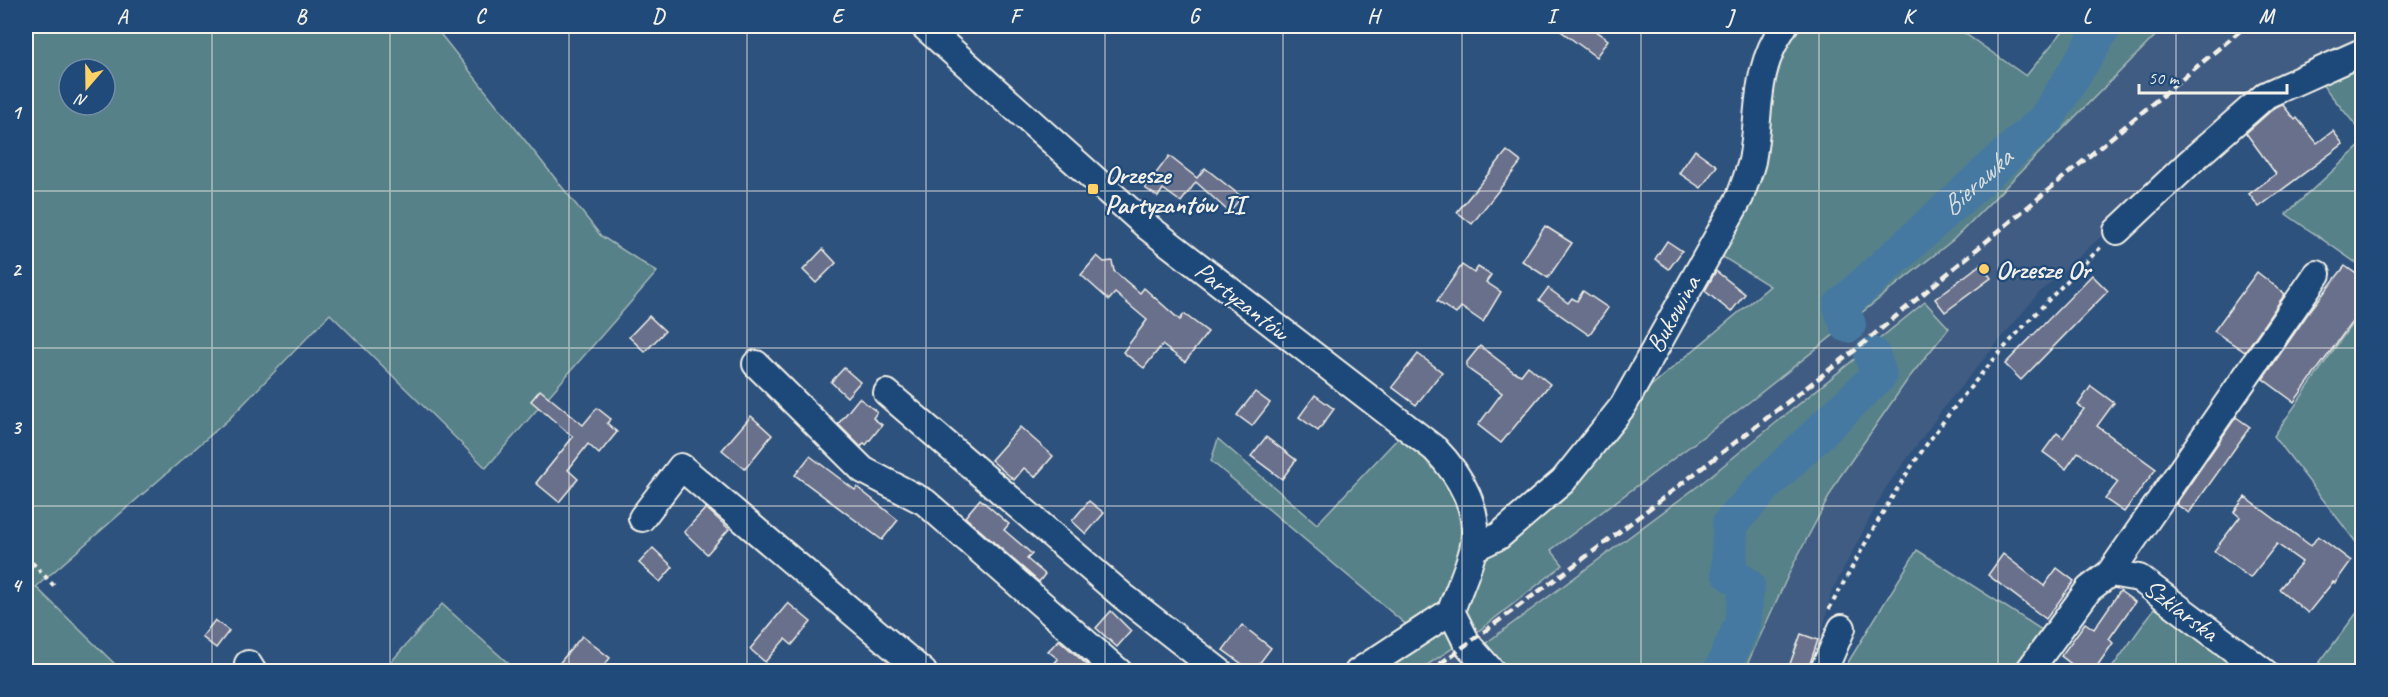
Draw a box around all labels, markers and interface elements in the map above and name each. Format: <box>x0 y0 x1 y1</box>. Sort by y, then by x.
text: A <box>117 4 129 29</box>
text: B <box>296 4 308 29</box>
text: C <box>475 4 487 29</box>
text: D <box>652 4 666 29</box>
text: E <box>832 4 846 29</box>
text: F <box>1010 4 1024 29</box>
text: G <box>1189 4 1202 29</box>
text: H <box>1367 4 1382 29</box>
text: I <box>1547 4 1560 29</box>
text: J <box>1725 4 1737 29</box>
text: K <box>1903 4 1917 29</box>
text: L <box>2083 4 2093 29</box>
text: M <box>2259 4 2276 29</box>
north arrow <box>57 57 117 117</box>
scale bar <box>2139 57 2288 95</box>
text: 50 m <box>2148 67 2181 89</box>
text: N <box>71 88 90 111</box>
text: 1 <box>12 100 23 125</box>
water label: Bierawka <box>1934 140 2021 223</box>
place label: Orzesze Partyzantów II <box>1105 158 1250 221</box>
marker: Orzesze Partyzantów II <box>1086 182 1100 196</box>
place label: Orzesze Or <box>1996 253 2093 286</box>
street label: Partyzantów <box>1188 254 1298 350</box>
text: 2 <box>12 257 23 282</box>
marker: Orzesze Or <box>1977 262 1991 276</box>
street label: Bukowina <box>1638 268 1708 358</box>
text: 3 <box>12 415 23 440</box>
street label: Szklarska <box>2137 571 2226 650</box>
text: 4 <box>12 573 24 598</box>

